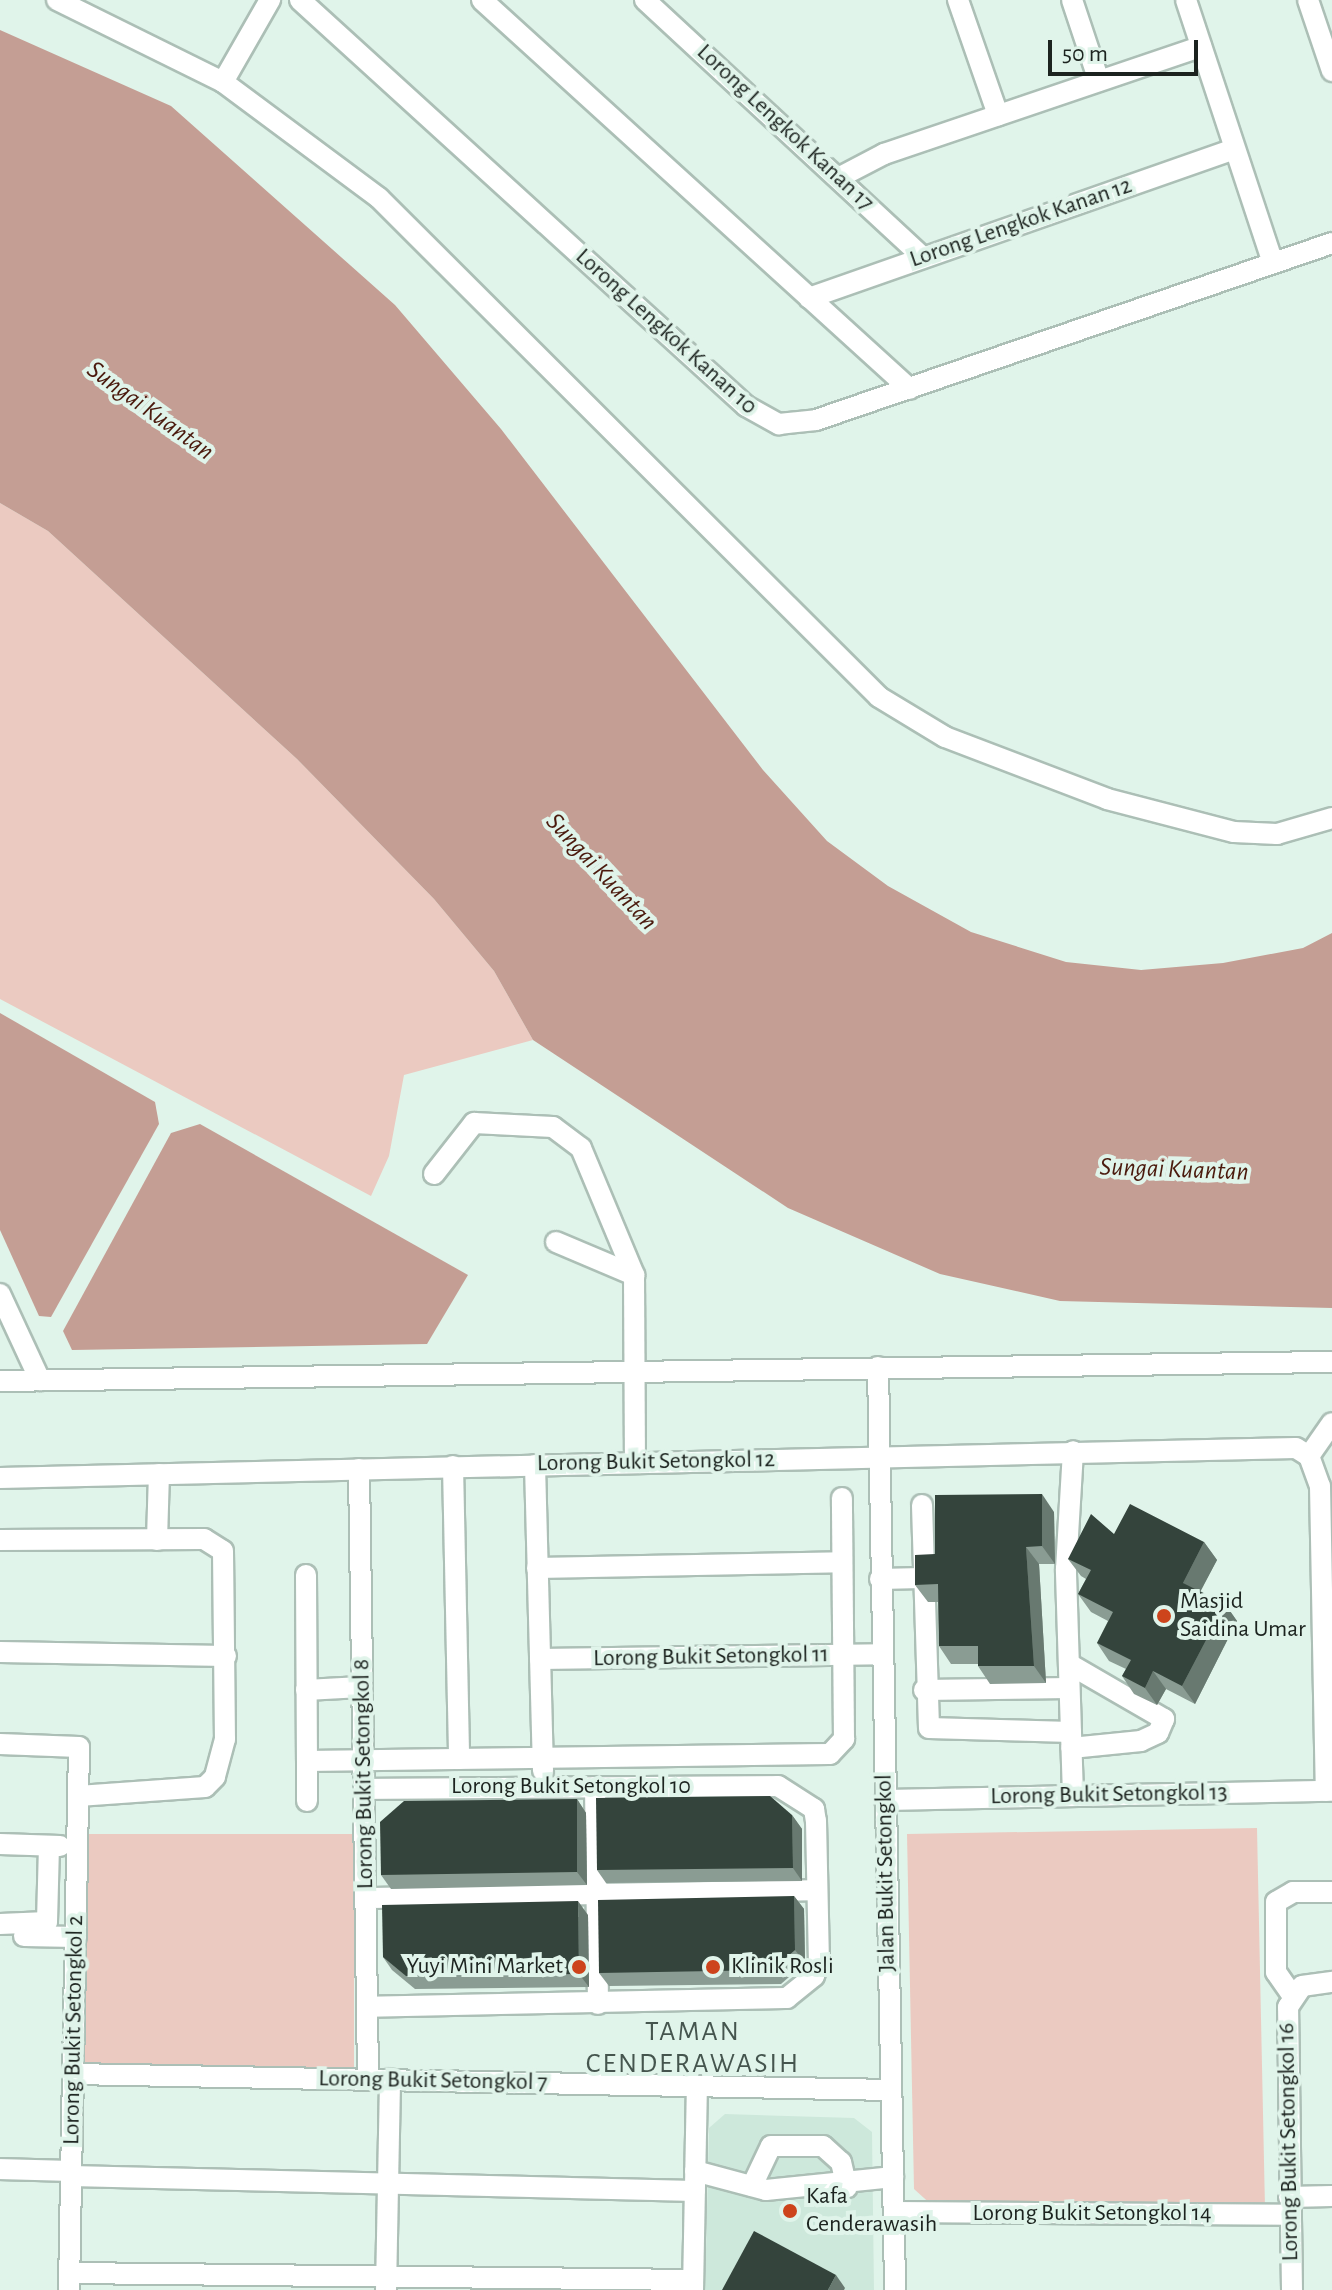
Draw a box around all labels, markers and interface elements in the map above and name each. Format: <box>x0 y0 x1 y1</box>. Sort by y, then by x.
scale bar <box>1052 24 1202 74</box>
street label: Lorong Lengkok Kanan 17 <box>690 38 880 218</box>
text: 50 m <box>1062 42 1108 66</box>
street label: Lorong Lengkok Kanan 12 <box>906 171 1136 275</box>
street label: Lorong Lengkok Kanan 10 <box>569 243 763 421</box>
water label: Sungai Kuantan <box>80 355 220 467</box>
water label: Sungai Kuantan <box>539 807 663 937</box>
water label: Sungai Kuantan <box>1099 1152 1249 1188</box>
street label: Lorong Bukit Setongkol 12 <box>537 1446 775 1478</box>
place label: Masjid Saidina Umar <box>1180 1588 1306 1644</box>
marker: Masjid Saidina Umar <box>1155 1607 1173 1625</box>
street label: Lorong Bukit Setongkol 11 <box>593 1641 829 1673</box>
street label: Lorong Bukit Setongkol 8 <box>348 1659 380 1889</box>
street label: Lorong Bukit Setongkol 10 <box>451 1773 691 1801</box>
street label: Jalan Bukit Setongkol <box>870 1774 902 1972</box>
street label: Lorong Bukit Setongkol 13 <box>990 1779 1228 1811</box>
street label: Lorong Bukit Setongkol 2 <box>58 1915 90 2145</box>
place label: Yuyi Mini Market <box>406 1953 563 1981</box>
place label: Klinik Rosli <box>731 1953 834 1981</box>
marker: Klinik Rosli <box>702 1956 724 1978</box>
marker: Yuyi Mini Market <box>570 1958 588 1976</box>
district label: TAMAN CENDERAWASIH <box>586 2015 800 2081</box>
street label: Lorong Bukit Setongkol 16 <box>1273 2022 1305 2262</box>
street label: Lorong Bukit Setongkol 7 <box>318 2065 548 2097</box>
place label: Kafa Cenderawasih <box>806 2183 937 2239</box>
street label: Lorong Bukit Setongkol 14 <box>973 2200 1211 2228</box>
marker: Kafa Cenderawasih <box>781 2202 799 2220</box>

